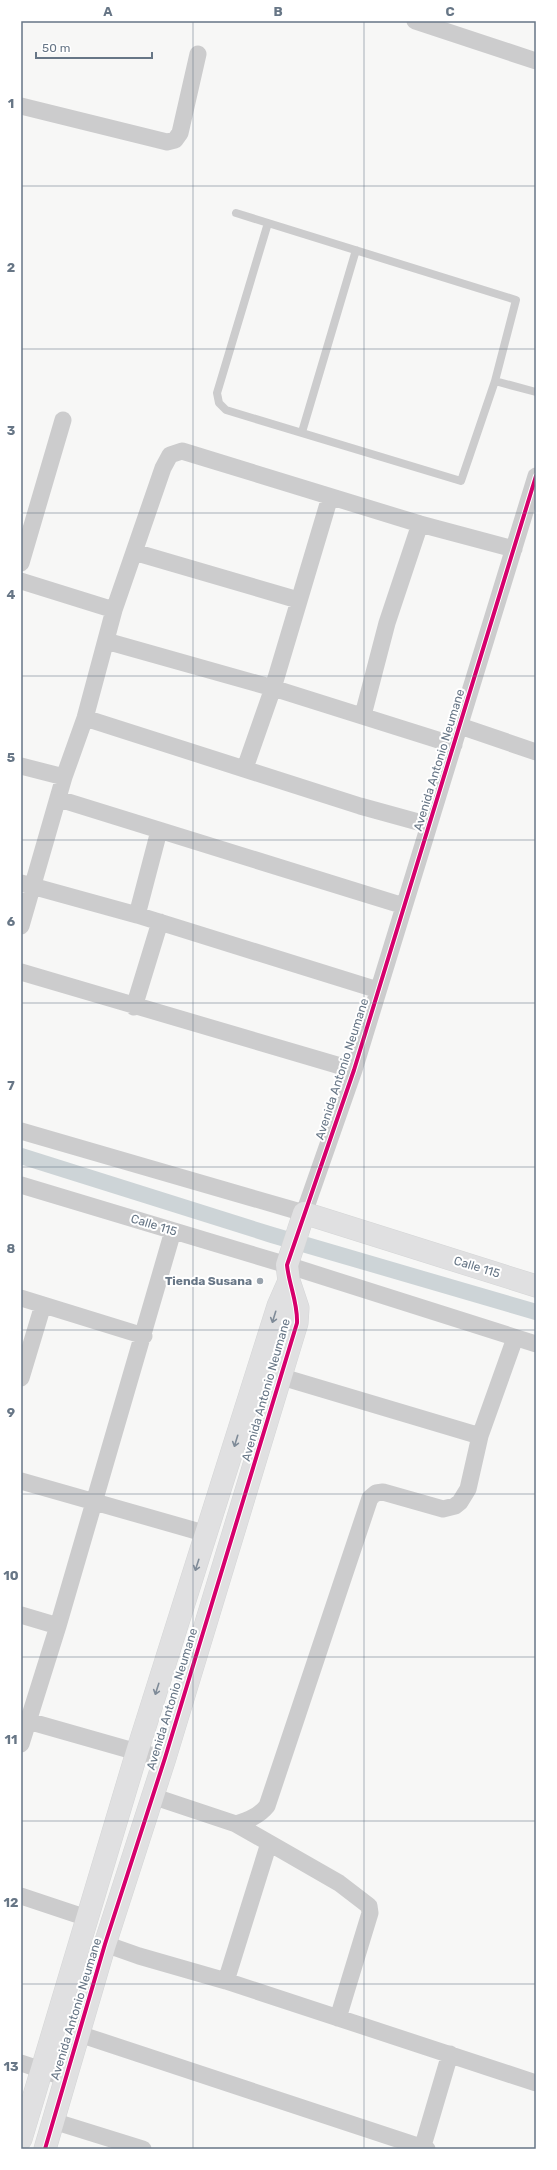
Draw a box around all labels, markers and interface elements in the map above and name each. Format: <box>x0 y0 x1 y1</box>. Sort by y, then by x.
text: A <box>103 4 113 19</box>
text: B <box>273 4 283 19</box>
text: C <box>445 4 455 19</box>
scale bar <box>36 34 152 60</box>
text: 50 m <box>42 41 70 55</box>
text: 1 <box>8 96 14 111</box>
text: 2 <box>7 260 15 275</box>
text: 3 <box>7 423 16 438</box>
text: 4 <box>7 587 16 602</box>
street label: Avenida Antonio Neumane <box>411 687 467 833</box>
text: 5 <box>7 750 15 765</box>
text: 6 <box>7 914 16 929</box>
street label: Avenida Antonio Neumane <box>313 996 372 1141</box>
text: 7 <box>7 1078 15 1093</box>
street label: Calle 115 <box>129 1211 179 1239</box>
text: 8 <box>7 1241 16 1256</box>
street label: Calle 115 <box>452 1253 502 1281</box>
place label: Tienda Susana <box>165 1274 252 1288</box>
marker: Tienda Susana <box>255 1276 265 1286</box>
one-way arrow <box>270 1310 277 1323</box>
street label: Avenida Antonio Neumane <box>239 1317 293 1463</box>
text: 9 <box>7 1405 15 1420</box>
one-way arrow <box>232 1434 239 1447</box>
one-way arrow <box>193 1559 200 1572</box>
text: 10 <box>3 1568 19 1583</box>
street label: Avenida Antonio Neumane <box>144 1626 200 1772</box>
one-way arrow <box>153 1682 160 1695</box>
text: 11 <box>5 1732 17 1747</box>
text: 12 <box>4 1895 18 1910</box>
street label: Avenida Antonio Neumane <box>48 1936 104 2082</box>
text: 13 <box>3 2059 19 2074</box>

